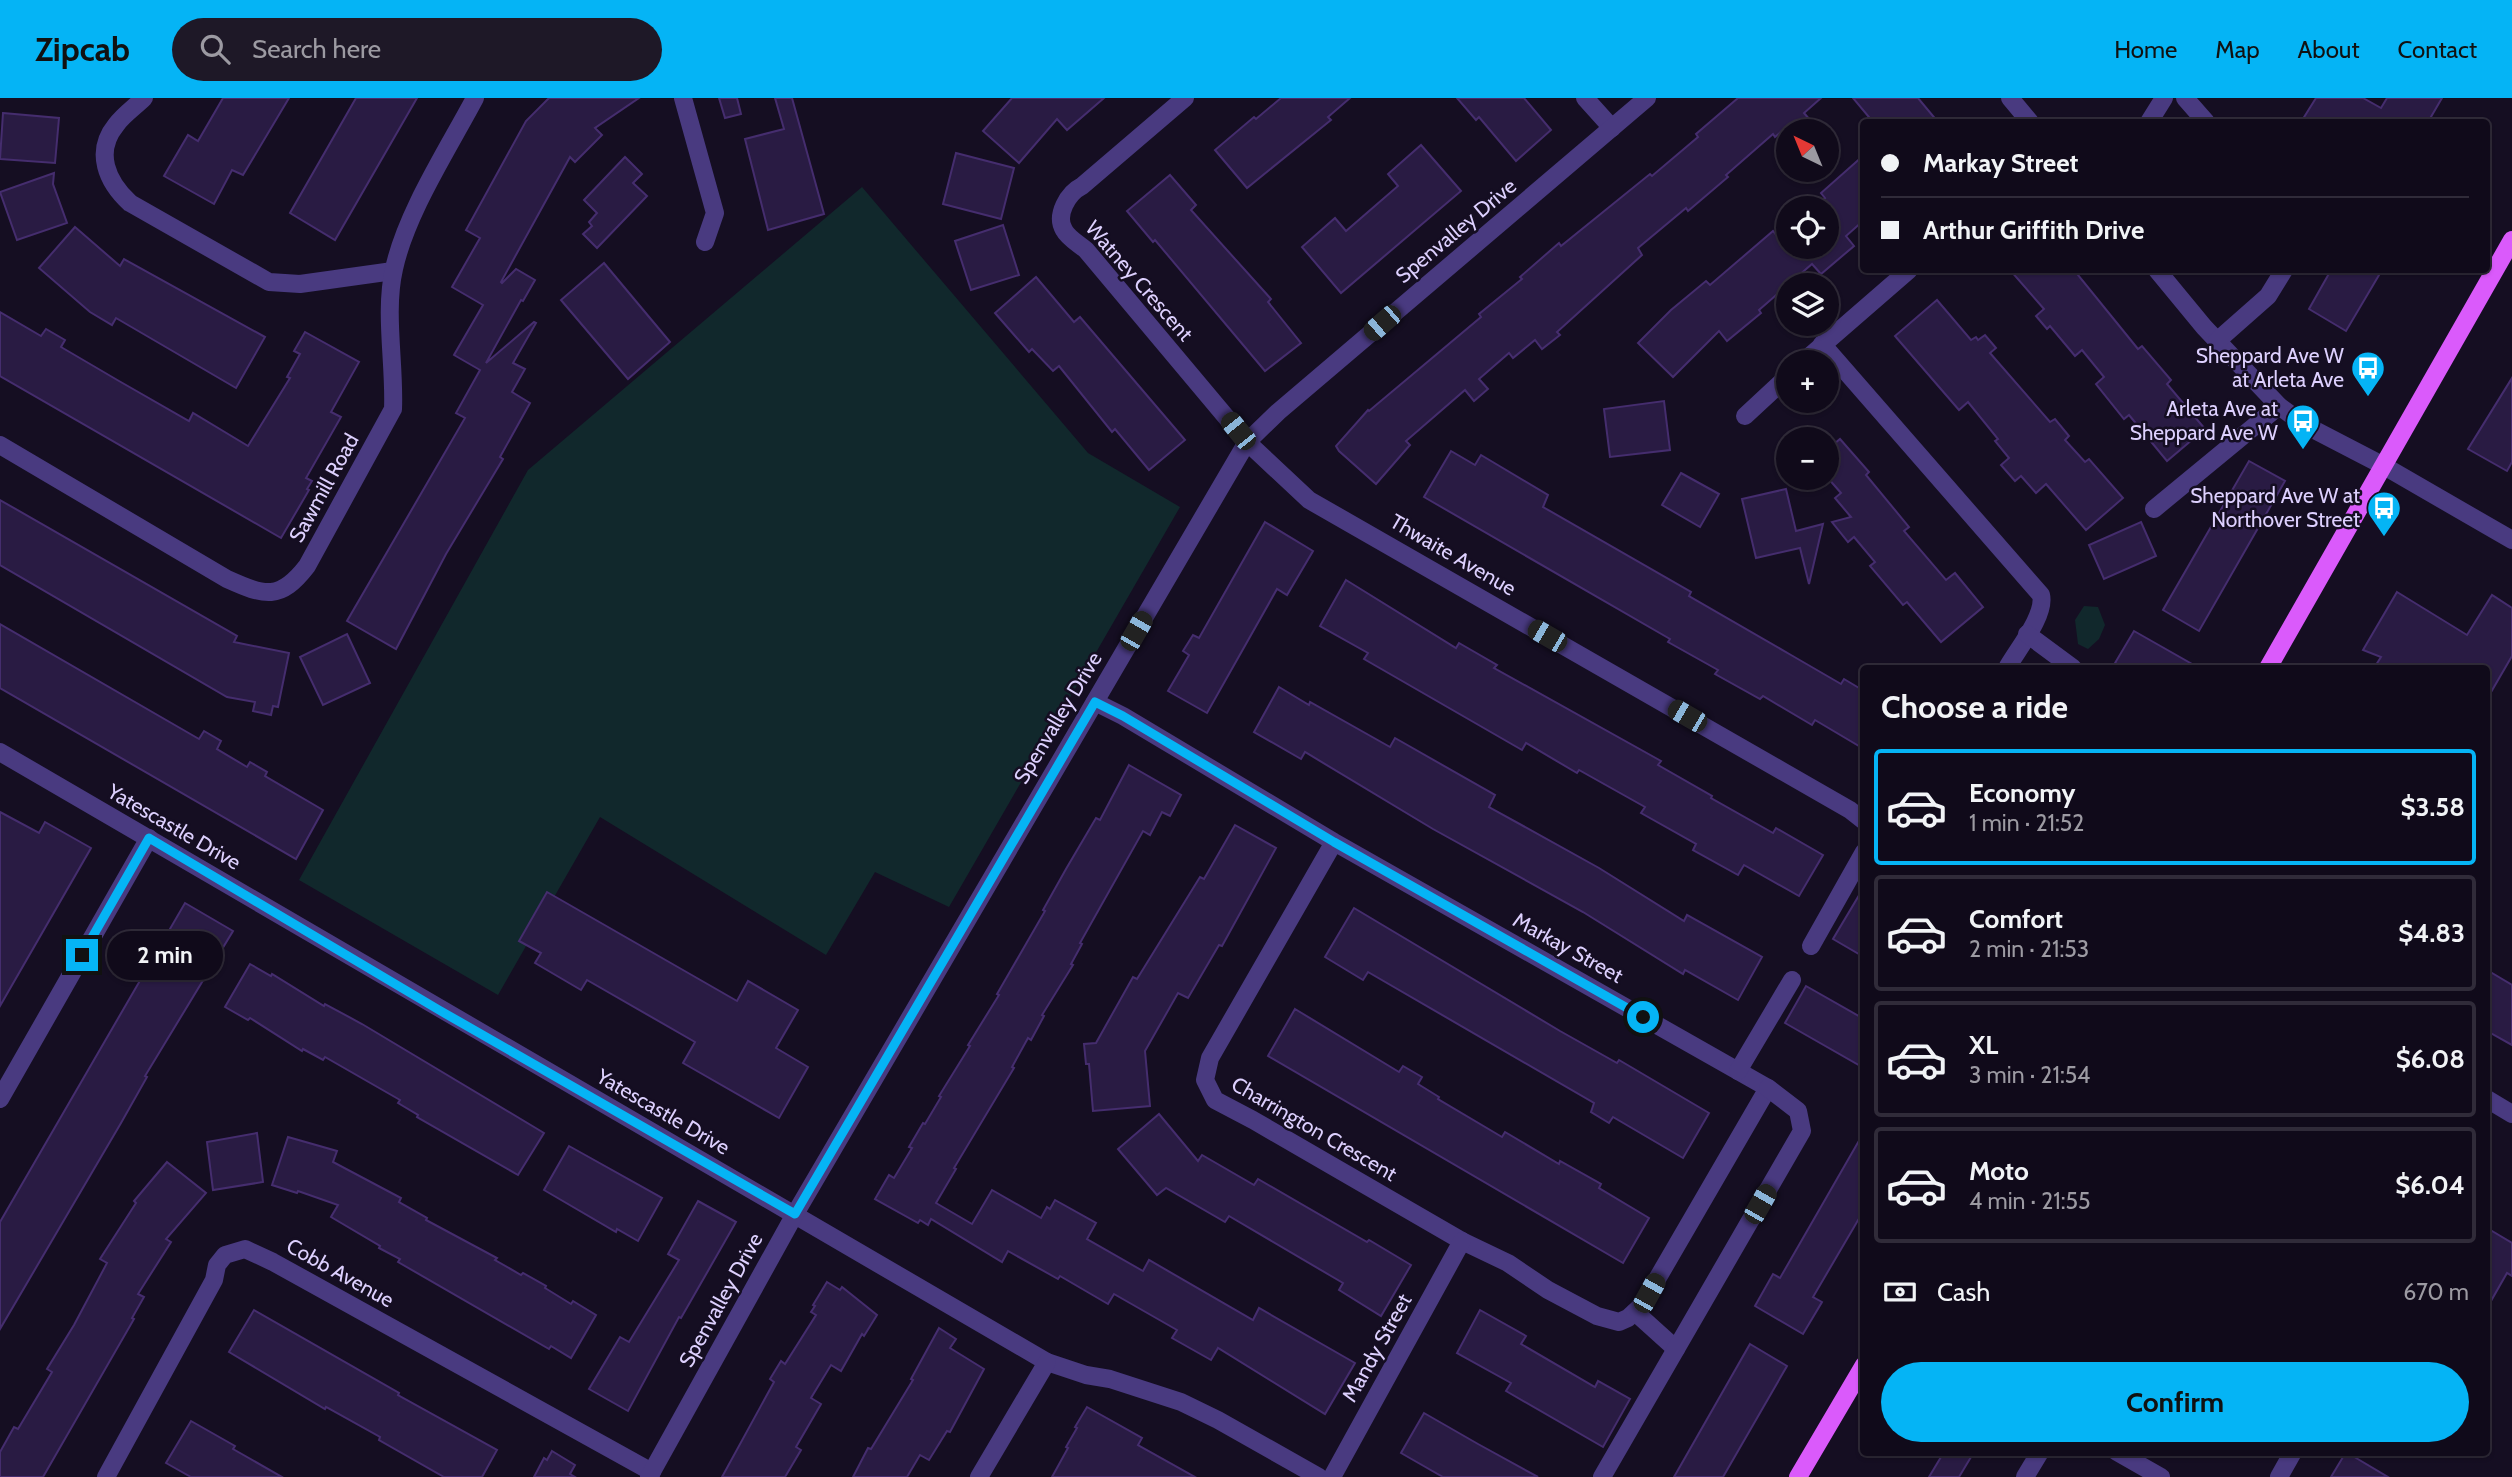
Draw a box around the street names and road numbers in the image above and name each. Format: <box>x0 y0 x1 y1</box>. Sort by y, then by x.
street label: Spenvalley Drive <box>1390 173 1521 288</box>
street label: Watney Crescent <box>1080 215 1198 346</box>
street label: Sawmill Road <box>283 429 364 546</box>
street label: Thwaite Avenue <box>1386 508 1521 601</box>
street label: Spenvalley Drive <box>1008 647 1107 788</box>
street label: Yatescastle Drive <box>102 778 246 875</box>
street label: Markay Street <box>1509 907 1628 988</box>
street label: Yatescastle Drive <box>591 1063 735 1160</box>
street label: Charrington Crescent <box>1227 1071 1401 1186</box>
street label: Spenvalley Drive <box>673 1228 768 1371</box>
street label: Cobb Avenue <box>282 1233 398 1312</box>
street label: Mandy Street <box>1337 1289 1417 1406</box>

